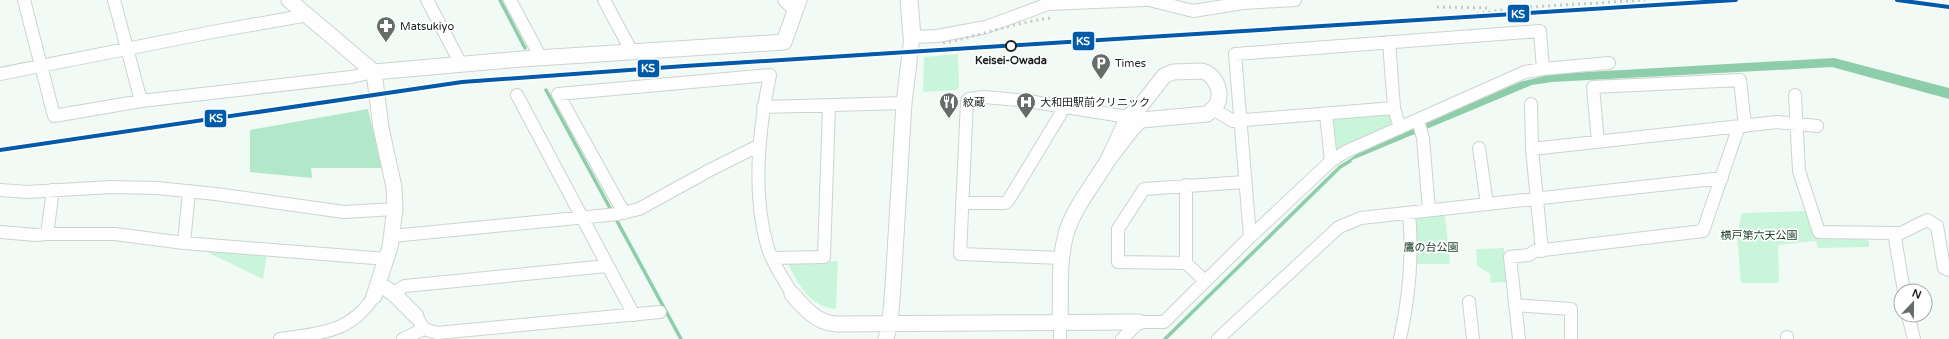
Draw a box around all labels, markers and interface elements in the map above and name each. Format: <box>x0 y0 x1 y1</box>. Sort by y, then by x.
line badge: KS <box>1507 4 1530 23</box>
text: KS <box>1511 8 1525 21</box>
pharmacy icon: Matsukiyo <box>375 15 397 43</box>
place label: Matsukiyo <box>400 20 454 33</box>
line badge: KS <box>1072 31 1095 51</box>
text: KS <box>1076 35 1090 48</box>
marker: Keisei-Owada <box>1005 40 1017 52</box>
parking icon: Times <box>1090 52 1112 80</box>
place label: Keisei-Owada <box>975 54 1047 67</box>
place label: Times <box>1115 57 1146 70</box>
line badge: KS <box>637 59 660 78</box>
text: KS <box>641 62 655 75</box>
restaurant icon: 紋蔵 <box>938 91 960 119</box>
hospital icon: 大和田駅前クリニック <box>1015 91 1037 119</box>
place label: 紋蔵 <box>963 96 985 109</box>
place label: 大和田駅前クリニック <box>1040 96 1150 109</box>
line badge: KS <box>204 109 227 128</box>
text: KS <box>209 112 223 125</box>
park label: 横戸第六天公園 <box>1721 229 1798 242</box>
park label: 鷹の台公園 <box>1404 241 1459 254</box>
north arrow <box>1893 283 1933 323</box>
text: N <box>1910 287 1923 302</box>

